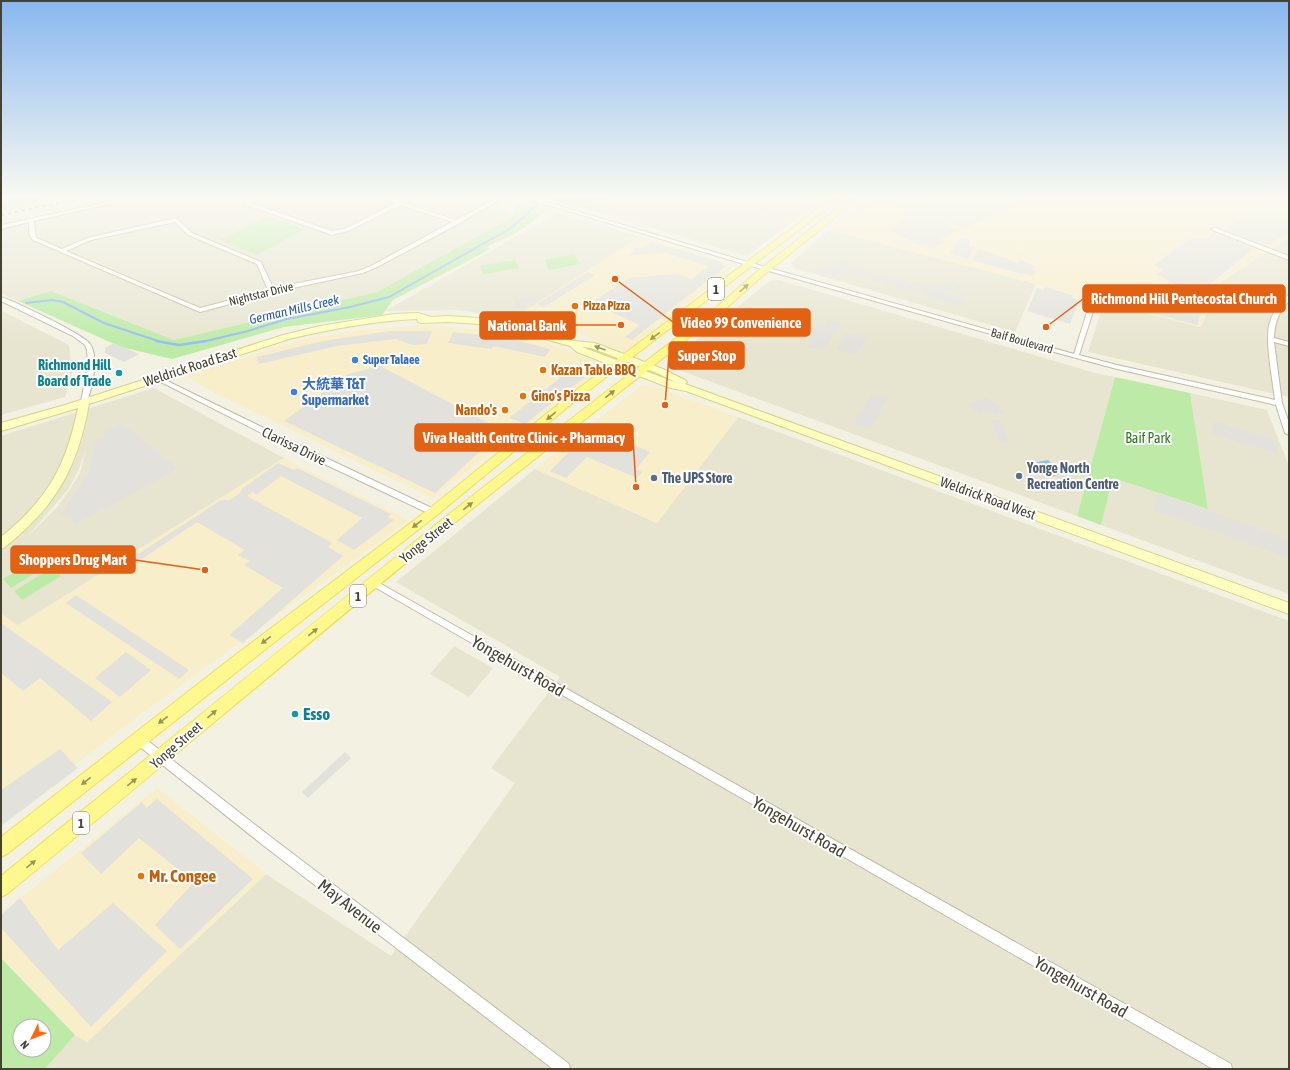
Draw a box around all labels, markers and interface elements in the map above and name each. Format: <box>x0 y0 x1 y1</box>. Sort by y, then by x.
road number: 1 <box>708 278 724 300</box>
street label: Nightstar Drive <box>227 279 295 309</box>
one-way arrow <box>738 284 749 293</box>
callout: Richmond Hill Pentecostal Church <box>1083 285 1285 312</box>
text: Richmond Hill Pentecostal Church <box>1091 290 1277 307</box>
water label: German Mills Creek <box>248 292 341 327</box>
place label: Pizza Pizza <box>583 299 631 313</box>
marker: Pizza Pizza <box>570 301 580 311</box>
callout: Video 99 Convenience <box>673 309 810 336</box>
callout: National Bank <box>480 312 575 339</box>
text: Video 99 Convenience <box>680 314 802 331</box>
text: National Bank <box>488 317 567 334</box>
street label: Baif Boulevard <box>989 325 1055 357</box>
one-way arrow <box>649 332 660 341</box>
callout: Super Stop <box>669 342 744 369</box>
street label: Weldrick Road East <box>141 344 239 390</box>
one-way arrow <box>594 345 606 351</box>
text: Super Stop <box>678 347 736 364</box>
place label: Super Talaee <box>363 353 420 367</box>
marker: Super Talaee <box>350 355 360 365</box>
place label: Richmond Hill Board of Trade <box>38 357 111 389</box>
place label: Kazan Table BBQ <box>551 362 637 378</box>
marker: Kazan Table BBQ <box>538 365 548 375</box>
marker: Richmond Hill Board of Trade <box>114 368 124 378</box>
place label: 大統華 T&T Supermarket <box>302 376 369 408</box>
marker: 大統華 T&T Supermarket <box>289 387 299 397</box>
place label: Gino's Pizza <box>531 388 591 404</box>
one-way arrow <box>605 390 616 399</box>
marker: Gino's Pizza <box>518 391 528 401</box>
place label: Nando's <box>456 402 497 418</box>
marker: Nando's <box>500 405 510 415</box>
one-way arrow <box>546 411 556 420</box>
street label: Clarissa Drive <box>259 424 329 468</box>
callout: Viva Health Centre Clinic + Pharmacy <box>415 424 633 451</box>
text: Viva Health Centre Clinic + Pharmacy <box>422 429 626 446</box>
park label: Baif Park <box>1125 430 1171 446</box>
place label: Yonge North Recreation Centre <box>1026 460 1119 492</box>
place label: The UPS Store <box>662 470 733 486</box>
marker: Yonge North Recreation Centre <box>1014 471 1024 481</box>
marker: The UPS Store <box>649 473 659 483</box>
street label: Weldrick Road West <box>938 473 1038 523</box>
one-way arrow <box>462 502 473 510</box>
street label: Yonge Street <box>396 514 456 566</box>
one-way arrow <box>412 519 423 528</box>
callout: Shoppers Drug Mart <box>11 546 135 573</box>
text: Shoppers Drug Mart <box>19 551 127 568</box>
road number: 1 <box>350 585 366 607</box>
one-way arrow <box>307 628 318 637</box>
street label: Yongehurst Road <box>468 631 568 701</box>
one-way arrow <box>260 636 271 644</box>
place label: Esso <box>303 704 330 724</box>
marker: Esso <box>290 709 300 719</box>
one-way arrow <box>207 710 216 719</box>
one-way arrow <box>158 716 169 725</box>
street label: Yonge Street <box>147 718 205 772</box>
one-way arrow <box>80 776 91 785</box>
one-way arrow <box>127 777 138 786</box>
street label: Yongehurst Road <box>749 792 849 862</box>
road number: 1 <box>73 812 89 834</box>
one-way arrow <box>26 859 37 868</box>
place label: Mr. Congee <box>149 866 217 886</box>
marker: Mr. Congee <box>136 871 146 881</box>
street label: May Avenue <box>314 875 386 937</box>
street label: Yongehurst Road <box>1031 952 1131 1022</box>
north arrow <box>12 1018 52 1058</box>
text: N <box>18 1038 31 1051</box>

